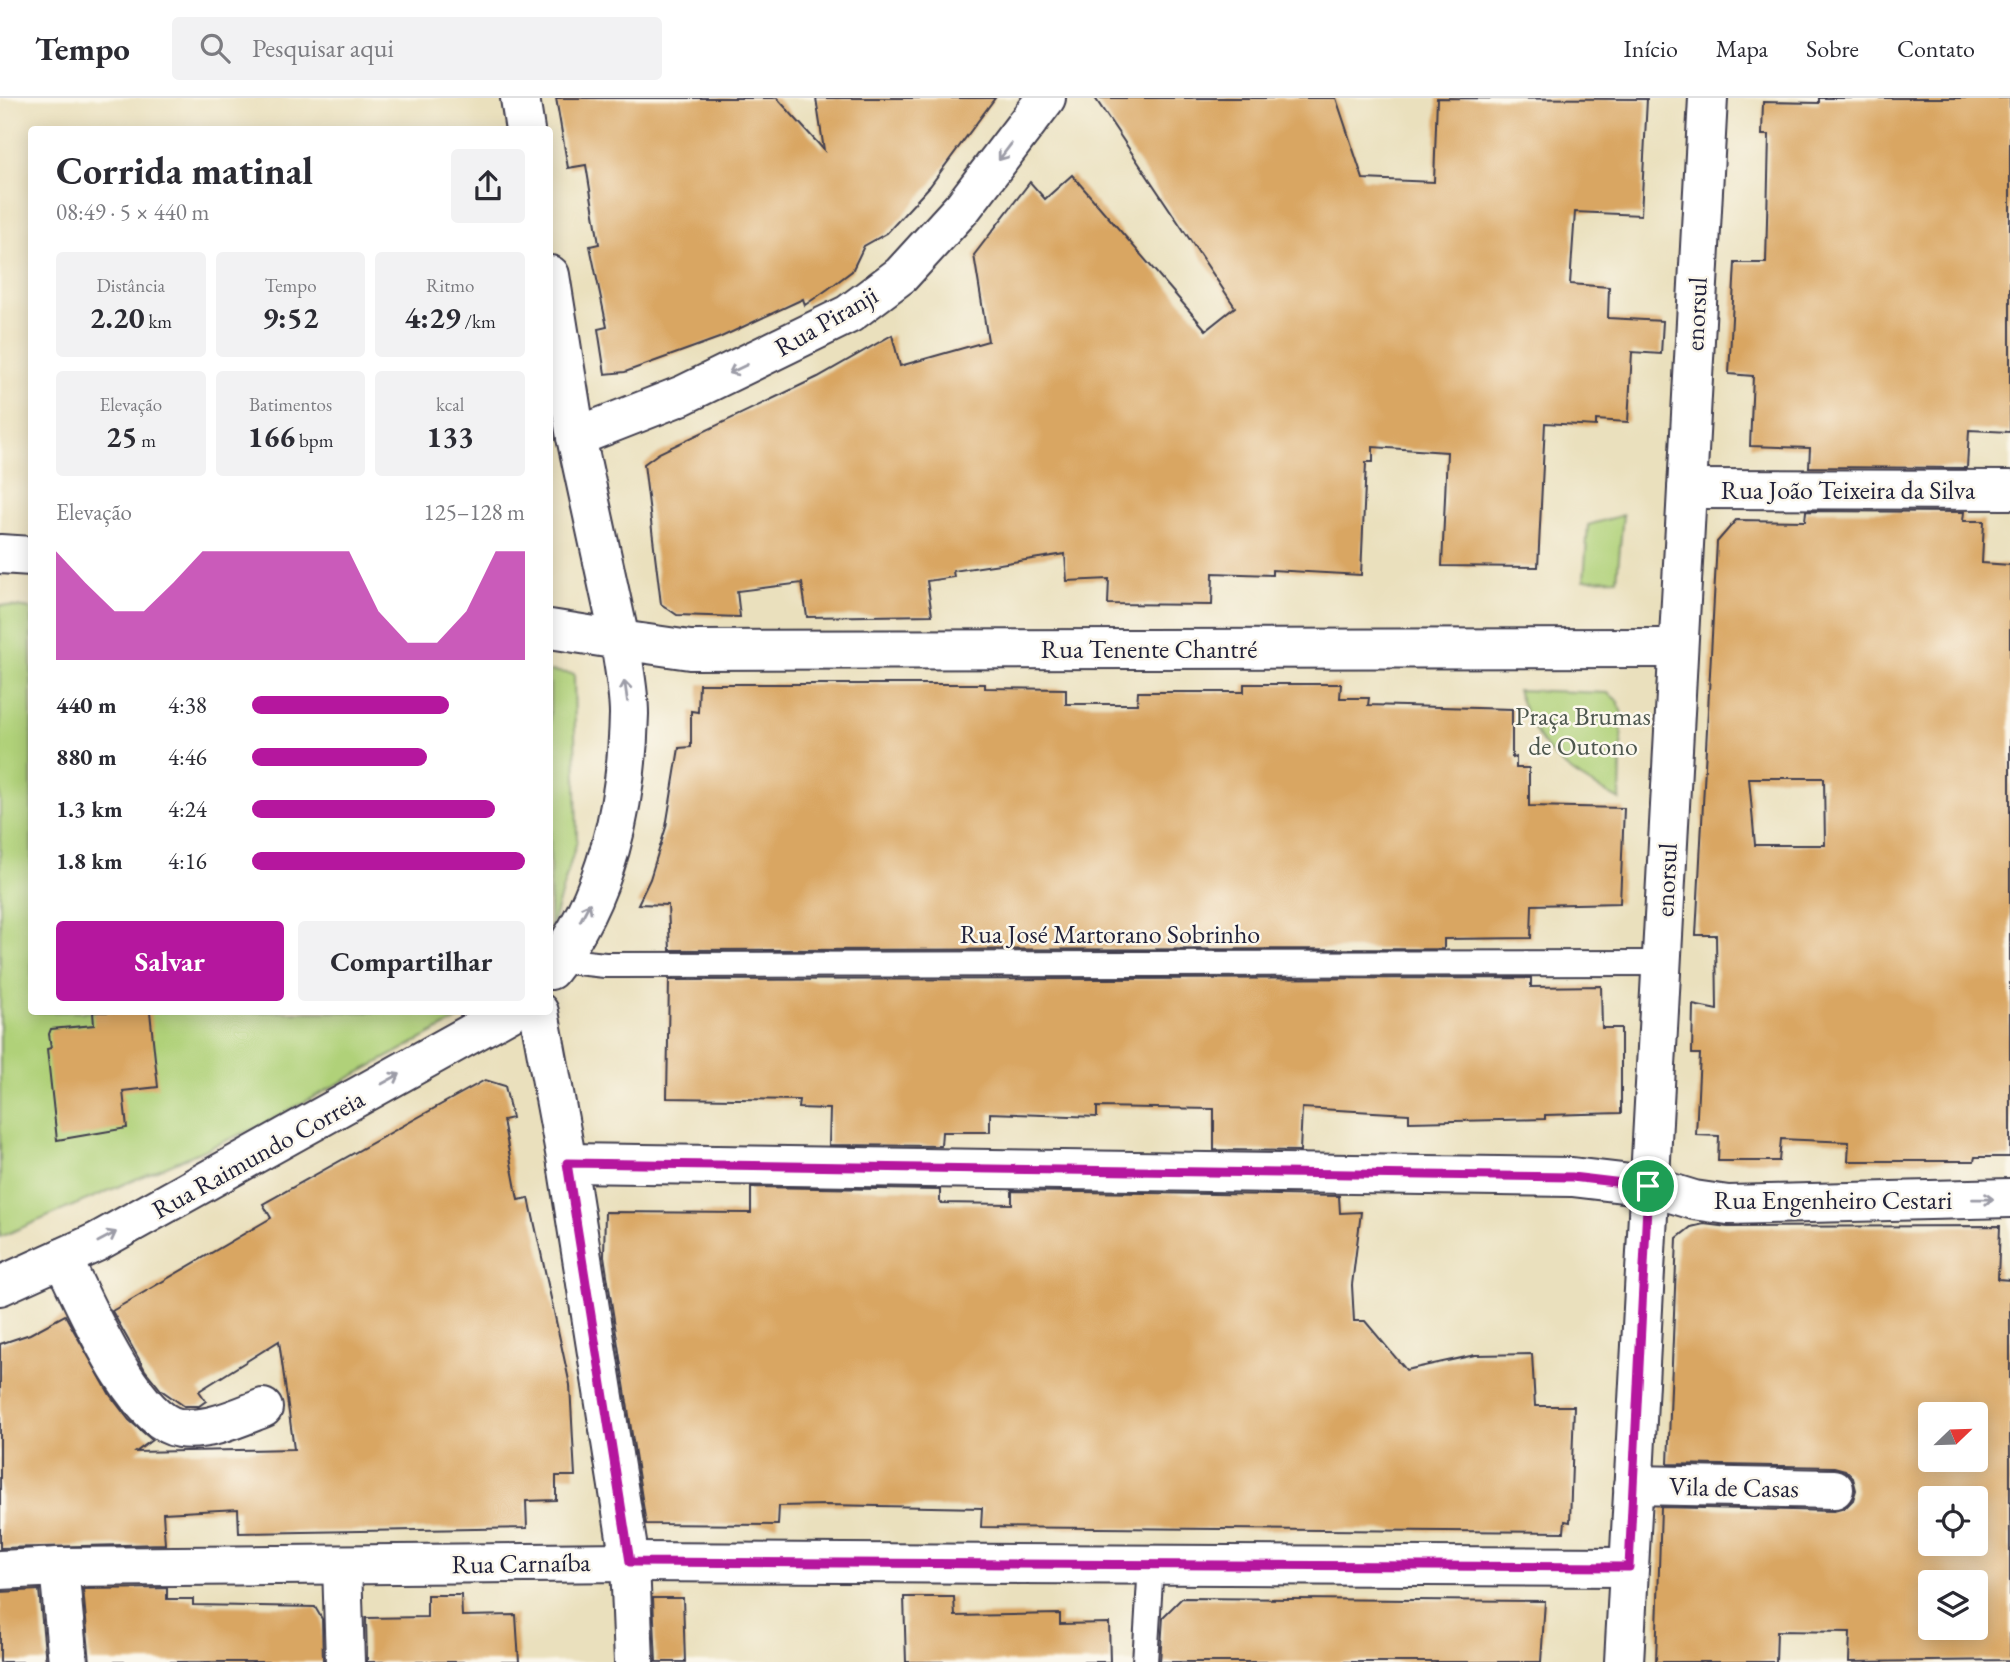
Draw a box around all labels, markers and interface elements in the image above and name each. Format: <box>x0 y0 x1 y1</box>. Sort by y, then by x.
search box <box>172 17 662 80</box>
text: Tempo <box>35 27 130 70</box>
icon: search <box>196 29 234 67</box>
text: Pesquisar aqui <box>252 31 394 65</box>
text: Início <box>1624 33 1678 64</box>
text: Mapa <box>1716 33 1768 64</box>
text: Sobre <box>1806 33 1859 64</box>
text: Contato <box>1897 33 1975 64</box>
one-way arrow <box>997 142 1012 161</box>
text: Corrida matinal <box>56 146 313 195</box>
button: share <box>451 149 525 223</box>
text: 08:49 · 5 × 440 m <box>56 197 209 227</box>
text: Distância <box>96 273 165 298</box>
text: Tempo <box>264 273 317 298</box>
text: Ritmo <box>426 273 474 298</box>
street label: enorsul <box>1677 276 1715 352</box>
street label: Rua Piranji <box>768 278 884 364</box>
text: 2.20 <box>90 298 145 337</box>
text: 9:52 <box>262 298 319 337</box>
text: 4:29 <box>405 298 461 337</box>
text: km <box>145 309 172 334</box>
text: /km <box>461 309 496 334</box>
one-way arrow <box>728 363 749 376</box>
text: Elevação <box>99 392 162 417</box>
text: Batimentos <box>249 392 332 417</box>
text: kcal <box>436 392 464 417</box>
text: 25 <box>106 417 137 456</box>
text: 166 <box>248 417 295 456</box>
text: 133 <box>426 417 474 456</box>
text: m <box>137 428 156 453</box>
text: bpm <box>295 428 333 453</box>
street label: Rua João Teixeira da Silva <box>1721 473 1976 507</box>
text: Elevação <box>56 497 132 527</box>
text: 125–128 m <box>424 497 525 527</box>
street label: Rua Tenente Chantré <box>1041 632 1257 666</box>
one-way arrow <box>620 681 633 703</box>
text: 440 m <box>56 690 117 720</box>
text: 4:38 <box>168 690 207 720</box>
park label: Praça Brumas de Outono <box>1515 699 1651 763</box>
text: 880 m <box>56 742 117 772</box>
text: 4:46 <box>168 742 207 772</box>
text: 1.3 km <box>56 794 123 824</box>
text: 4:24 <box>168 794 207 824</box>
street label: enorsul <box>1647 842 1685 918</box>
text: 1.8 km <box>56 846 123 876</box>
text: 4:16 <box>168 846 207 876</box>
one-way arrow <box>579 902 592 923</box>
street label: Rua José Martorano Sobrinho <box>960 917 1260 951</box>
button: Salvar <box>56 921 284 1001</box>
button: Compartilhar <box>298 921 525 1001</box>
one-way arrow <box>381 1072 401 1086</box>
street label: Rua Raimundo Correia <box>146 1081 371 1226</box>
pin <box>1618 1156 1678 1216</box>
icon: arrive <box>1629 1167 1667 1205</box>
street label: Rua Engenheiro Cestari <box>1714 1183 1952 1217</box>
one-way arrow <box>1971 1192 1994 1206</box>
one-way arrow <box>96 1230 116 1244</box>
north arrow <box>1918 1402 1988 1472</box>
map controls <box>1918 1402 1988 1640</box>
street label: Vila de Casas <box>1669 1469 1799 1505</box>
button: locate <box>1918 1486 1988 1556</box>
street label: Rua Carnaíba <box>451 1545 591 1581</box>
button: layers <box>1918 1570 1988 1640</box>

